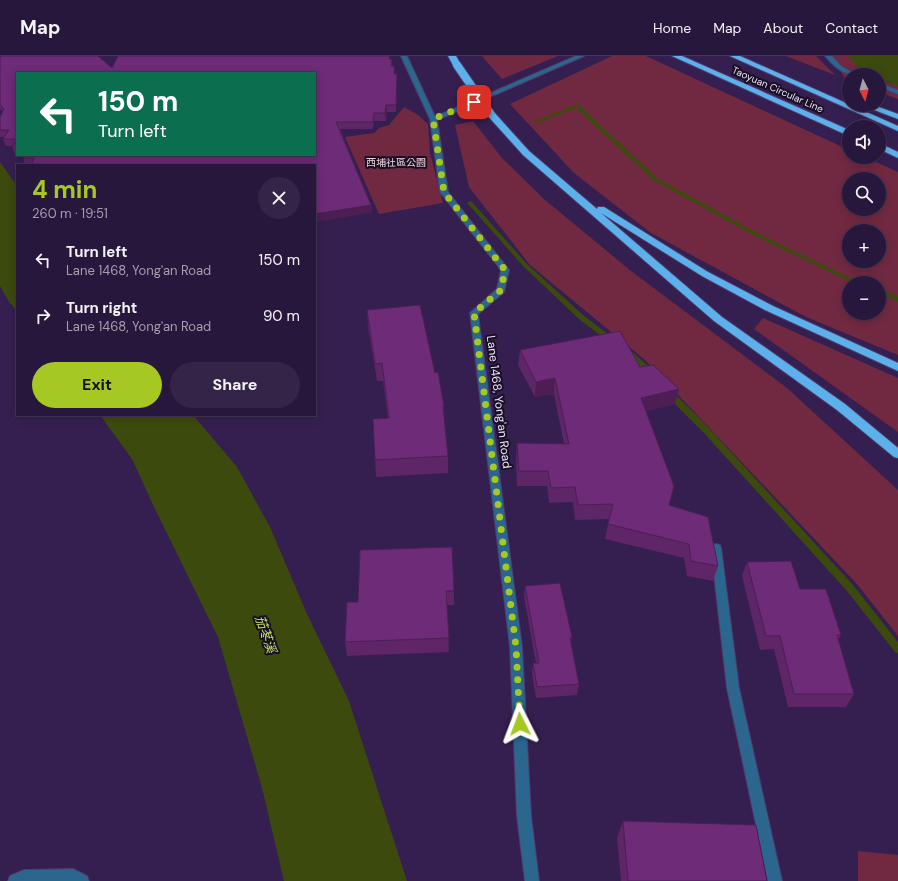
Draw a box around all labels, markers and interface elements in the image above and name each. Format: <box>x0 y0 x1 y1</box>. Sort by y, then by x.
text: Map <box>20 15 60 40</box>
text: Home <box>653 19 691 37</box>
text: Map <box>713 19 741 37</box>
text: About <box>763 19 803 37</box>
text: Contact <box>825 19 878 37</box>
street label: Taoyuan Circular Line <box>730 63 826 116</box>
north arrow <box>842 68 886 112</box>
map controls <box>842 68 886 320</box>
text: 150 m <box>98 83 178 120</box>
pin <box>457 85 491 119</box>
icon: left <box>32 88 84 140</box>
icon: arrive <box>463 91 485 113</box>
text: Turn left <box>98 119 167 143</box>
button: sound <box>842 120 886 164</box>
park label: 西埔社區公園 <box>366 156 426 169</box>
button: search <box>842 172 886 216</box>
text: 4 min <box>32 174 97 205</box>
button: close <box>258 177 300 219</box>
text: 260 m · 19:51 <box>32 205 108 222</box>
button: + <box>842 224 886 268</box>
text: Turn left <box>66 242 127 262</box>
icon: left <box>32 249 54 271</box>
text: 150 m <box>259 250 300 270</box>
text: Lane 1468, Yong'an Road <box>66 262 211 279</box>
button: − <box>842 276 886 320</box>
text: Turn right <box>66 298 137 318</box>
icon: right <box>32 305 54 327</box>
text: 90 m <box>263 306 300 326</box>
text: Lane 1468, Yong'an Road <box>66 318 211 335</box>
street label: Lane 1468, Yong'an Road <box>483 334 515 470</box>
button: Exit <box>32 362 162 408</box>
button: Share <box>170 362 300 408</box>
water label: 茄苳溪 <box>251 613 281 657</box>
position arrow <box>499 703 541 745</box>

